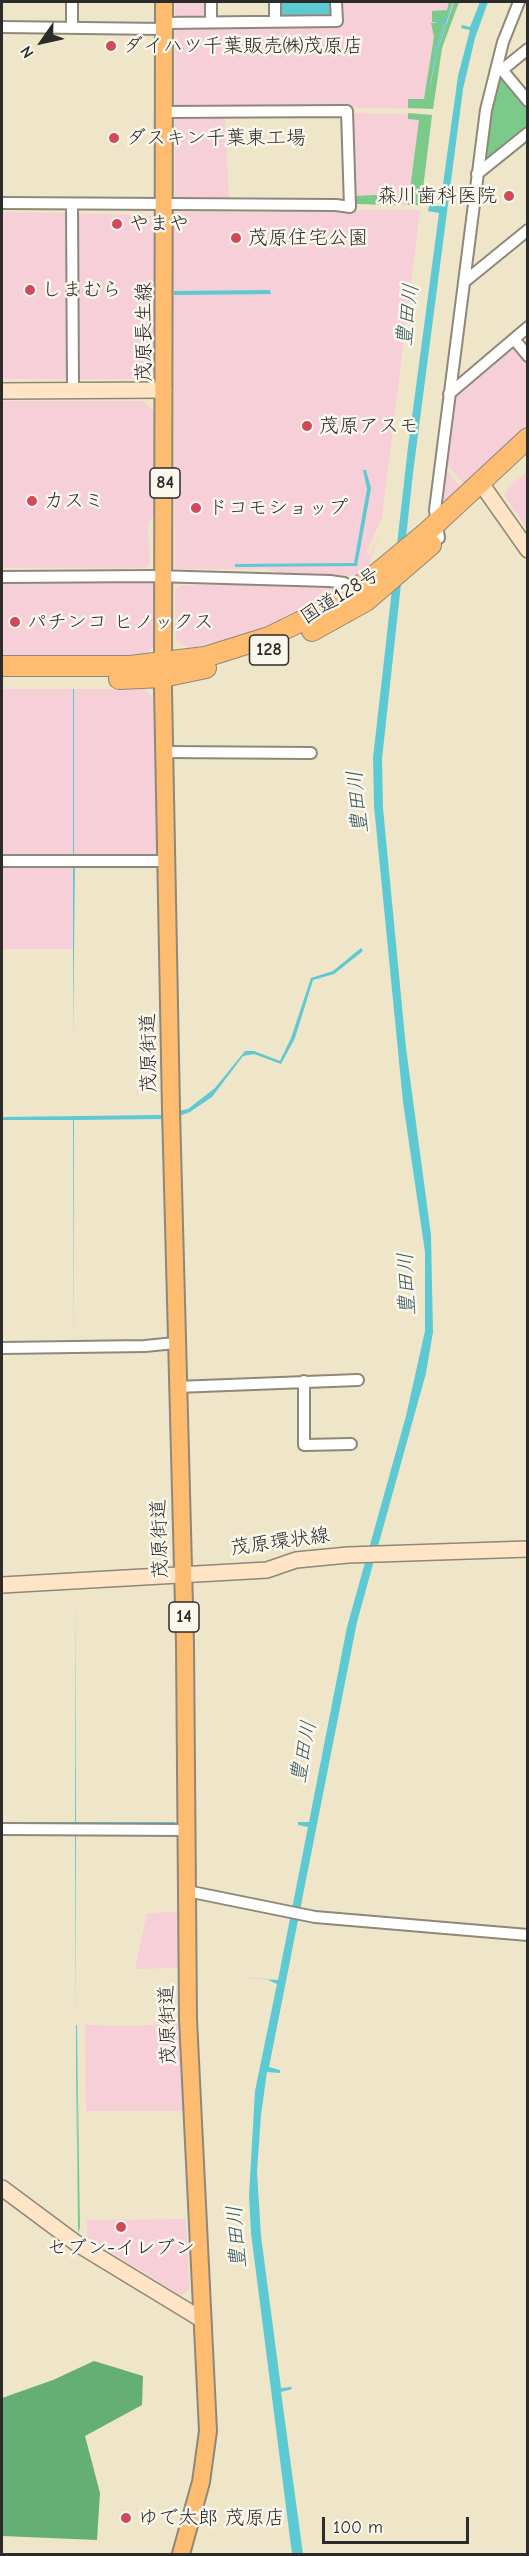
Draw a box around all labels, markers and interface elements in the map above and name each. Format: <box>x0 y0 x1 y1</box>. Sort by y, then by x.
north arrow <box>12 12 72 72</box>
place label: ダイハツ千葉販売㈱茂原店 <box>123 34 363 58</box>
marker: ダイハツ千葉販売㈱茂原店 <box>104 39 118 53</box>
text: N <box>17 43 37 61</box>
place label: ダスキン千葉東工場 <box>126 126 306 150</box>
marker: ダスキン千葉東工場 <box>107 131 121 145</box>
place label: 森川歯科医院 <box>377 184 497 208</box>
marker: 森川歯科医院 <box>502 189 516 203</box>
place label: やまや <box>129 212 189 236</box>
marker: やまや <box>110 217 124 231</box>
place label: 茂原住宅公園 <box>248 226 368 250</box>
marker: 茂原住宅公園 <box>229 231 243 245</box>
place label: しまむら <box>42 278 122 302</box>
street label: 茂原長生線 <box>132 282 156 382</box>
water label: 豊田川 <box>392 282 424 348</box>
marker: しまむら <box>23 283 37 297</box>
place label: 茂原アスモ <box>319 414 419 438</box>
marker: 茂原アスモ <box>300 419 314 433</box>
road number: 84 <box>150 468 180 498</box>
place label: カスミ <box>44 489 104 513</box>
marker: カスミ <box>25 494 39 508</box>
place label: ドコモショップ <box>208 496 348 520</box>
marker: ドコモショップ <box>189 501 203 515</box>
street label: 国道128号 <box>296 562 384 630</box>
place label: パチンコ ヒノックス <box>27 610 214 634</box>
marker: パチンコ ヒノックス <box>8 615 22 629</box>
road number: 128 <box>250 635 288 665</box>
water label: 豊田川 <box>343 770 373 834</box>
street label: 茂原街道 <box>136 1013 162 1093</box>
water label: 豊田川 <box>393 1252 421 1316</box>
street label: 茂原街道 <box>147 1499 173 1579</box>
street label: 茂原環状線 <box>229 1523 331 1561</box>
road number: 14 <box>169 1602 199 1632</box>
water label: 豊田川 <box>286 1719 322 1785</box>
street label: 茂原街道 <box>155 1985 181 2065</box>
water label: 豊田川 <box>222 2205 252 2269</box>
marker: セブン-イレブン <box>114 2220 128 2234</box>
place label: セブン-イレブン <box>47 2236 195 2260</box>
scale bar <box>325 2505 472 2543</box>
place label: ゆで太郎 茂原店 <box>138 2506 285 2530</box>
marker: ゆで太郎 茂原店 <box>119 2511 133 2525</box>
text: 100 m <box>333 2517 383 2538</box>

